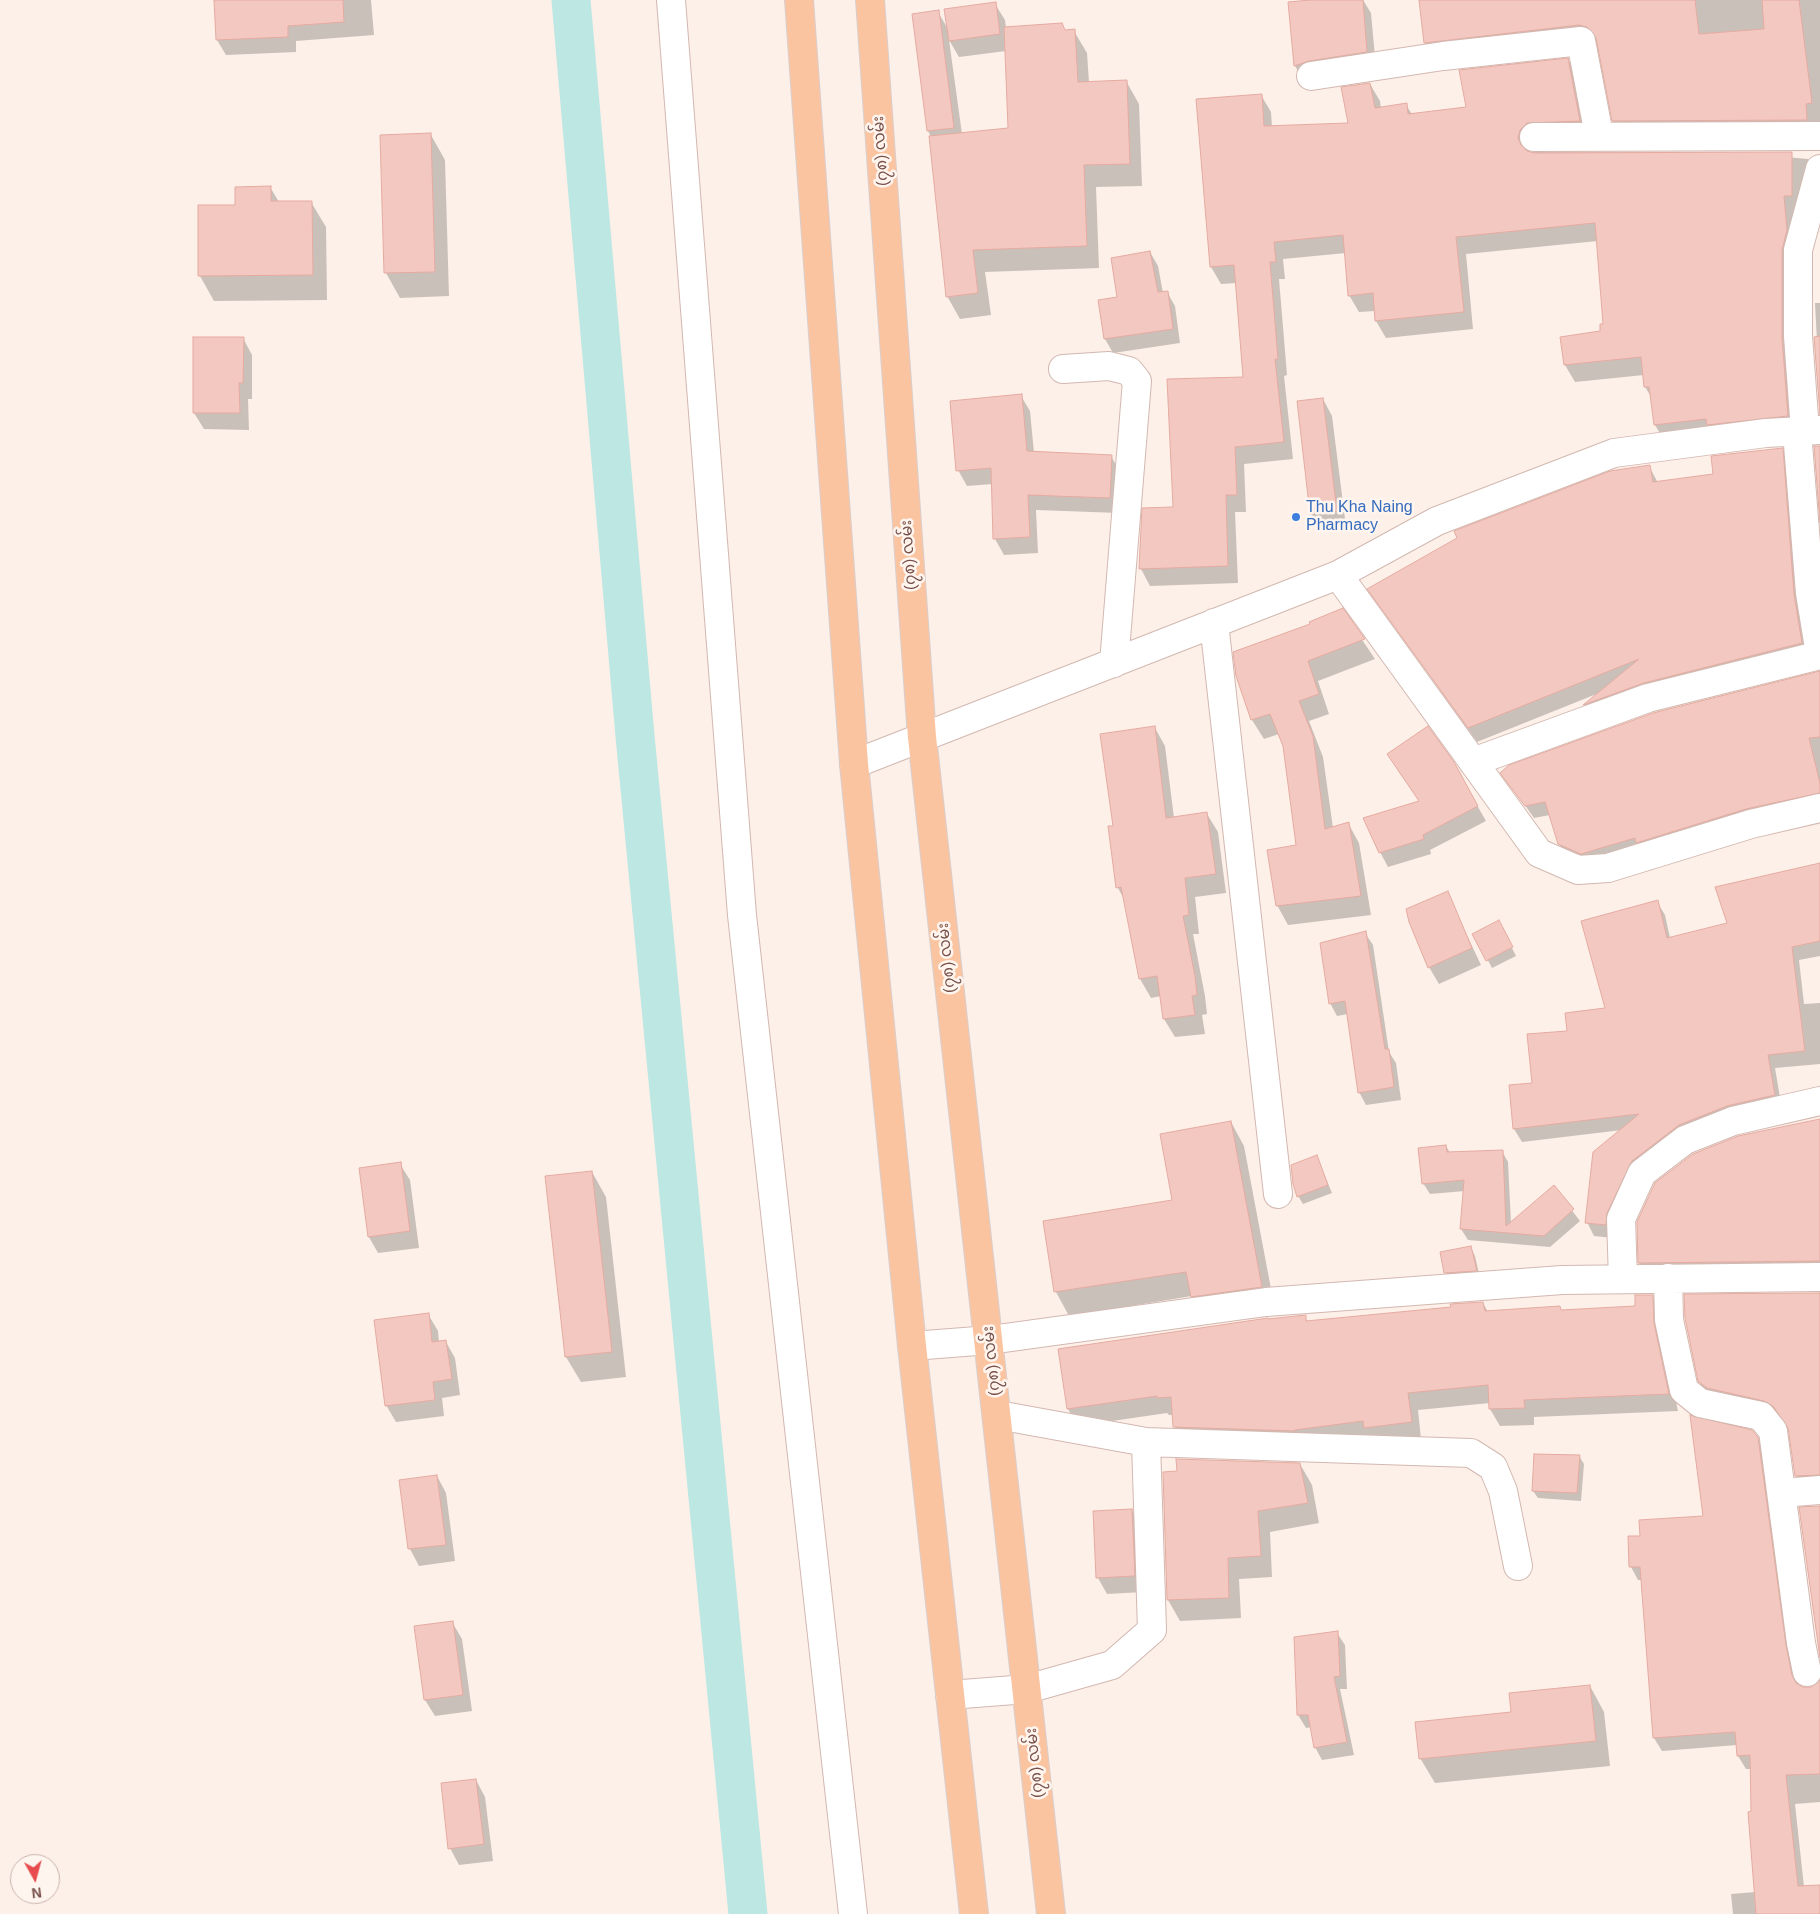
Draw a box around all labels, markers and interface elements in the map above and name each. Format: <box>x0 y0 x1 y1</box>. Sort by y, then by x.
street label: (၇၈) လမ်း <box>869 115 893 187</box>
place label: Thu Kha Naing Pharmacy <box>1306 498 1413 536</box>
marker: Thu Kha Naing Pharmacy <box>1290 511 1302 523</box>
street label: (၇၈) လမ်း <box>897 519 921 591</box>
street label: (၇၈) လမ်း <box>934 922 960 994</box>
street label: (၇၈) လမ်း <box>979 1325 1005 1397</box>
street label: (၇၈) လမ်း <box>1022 1727 1048 1799</box>
north arrow <box>10 1854 60 1904</box>
text: N <box>31 1884 43 1901</box>

